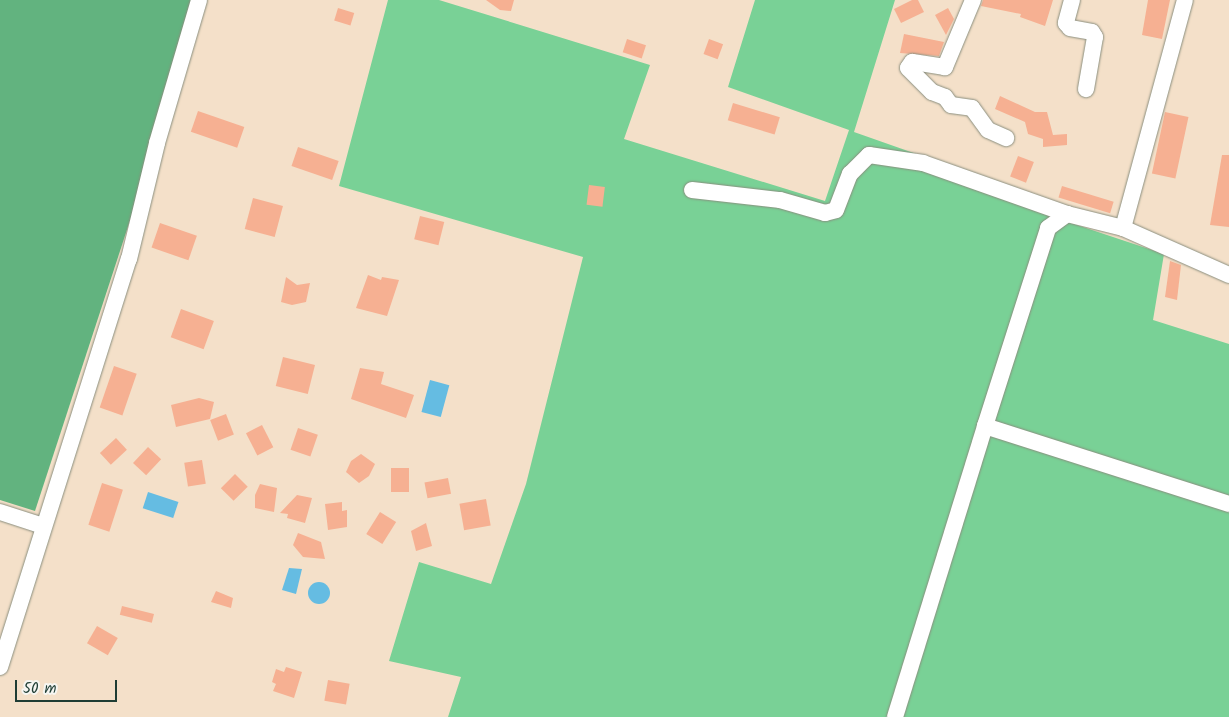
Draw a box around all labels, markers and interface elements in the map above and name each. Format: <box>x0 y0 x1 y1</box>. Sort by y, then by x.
scale bar <box>18 670 120 702</box>
text: 50 m <box>23 677 57 701</box>

